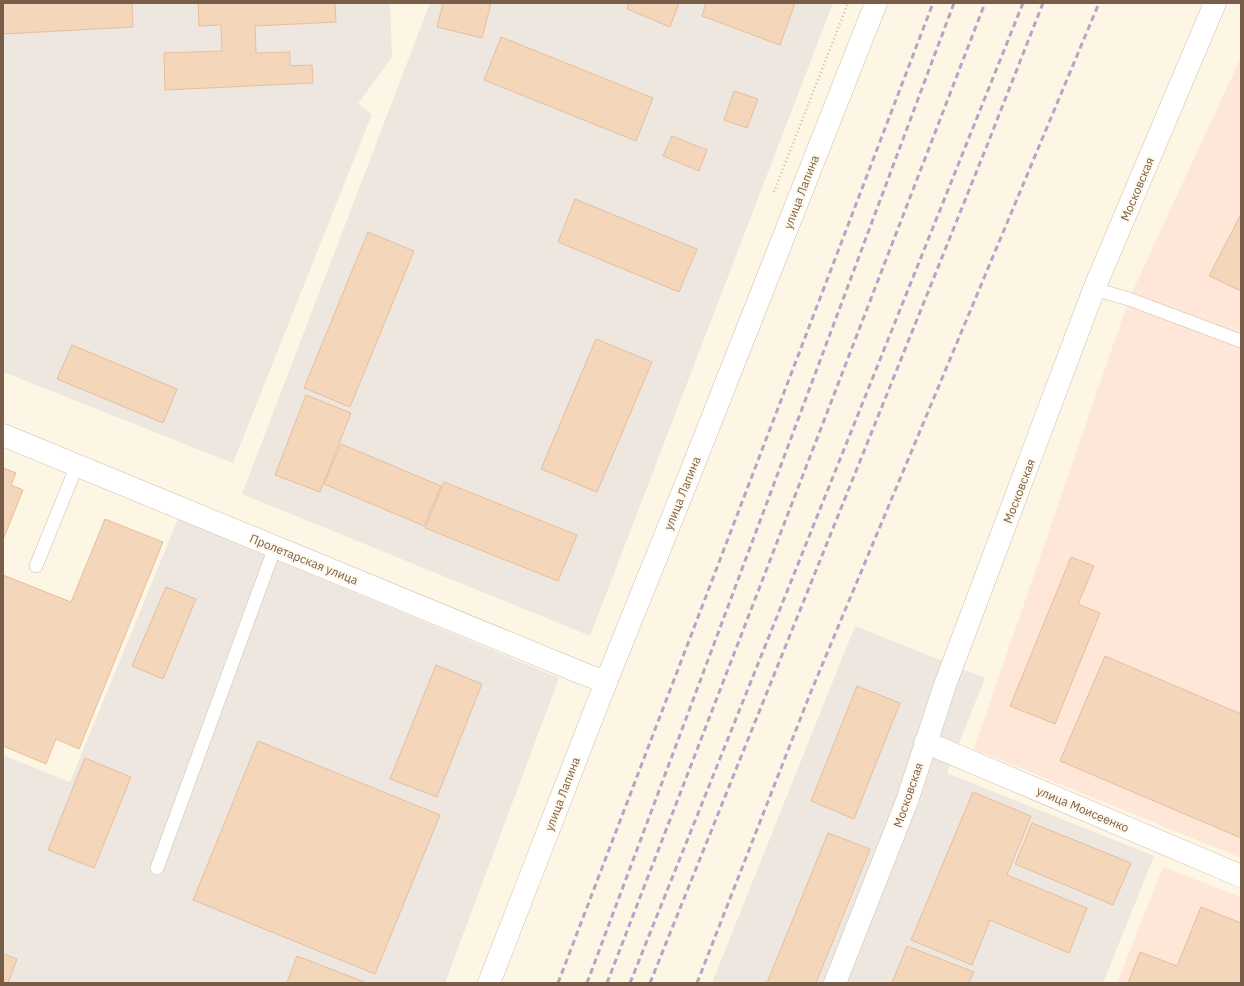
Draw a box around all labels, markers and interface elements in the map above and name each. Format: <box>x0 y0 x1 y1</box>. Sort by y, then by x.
street label: улица Лапина <box>780 152 822 231</box>
street label: Московская <box>1117 155 1157 223</box>
street label: улица Лапина <box>660 453 704 532</box>
street label: Московская <box>1000 457 1038 525</box>
street label: Пролетарская улица <box>248 530 361 588</box>
street label: улица Лапина <box>541 754 583 833</box>
street label: Московская <box>890 761 926 829</box>
street label: улица Моисеенко <box>1035 783 1132 835</box>

